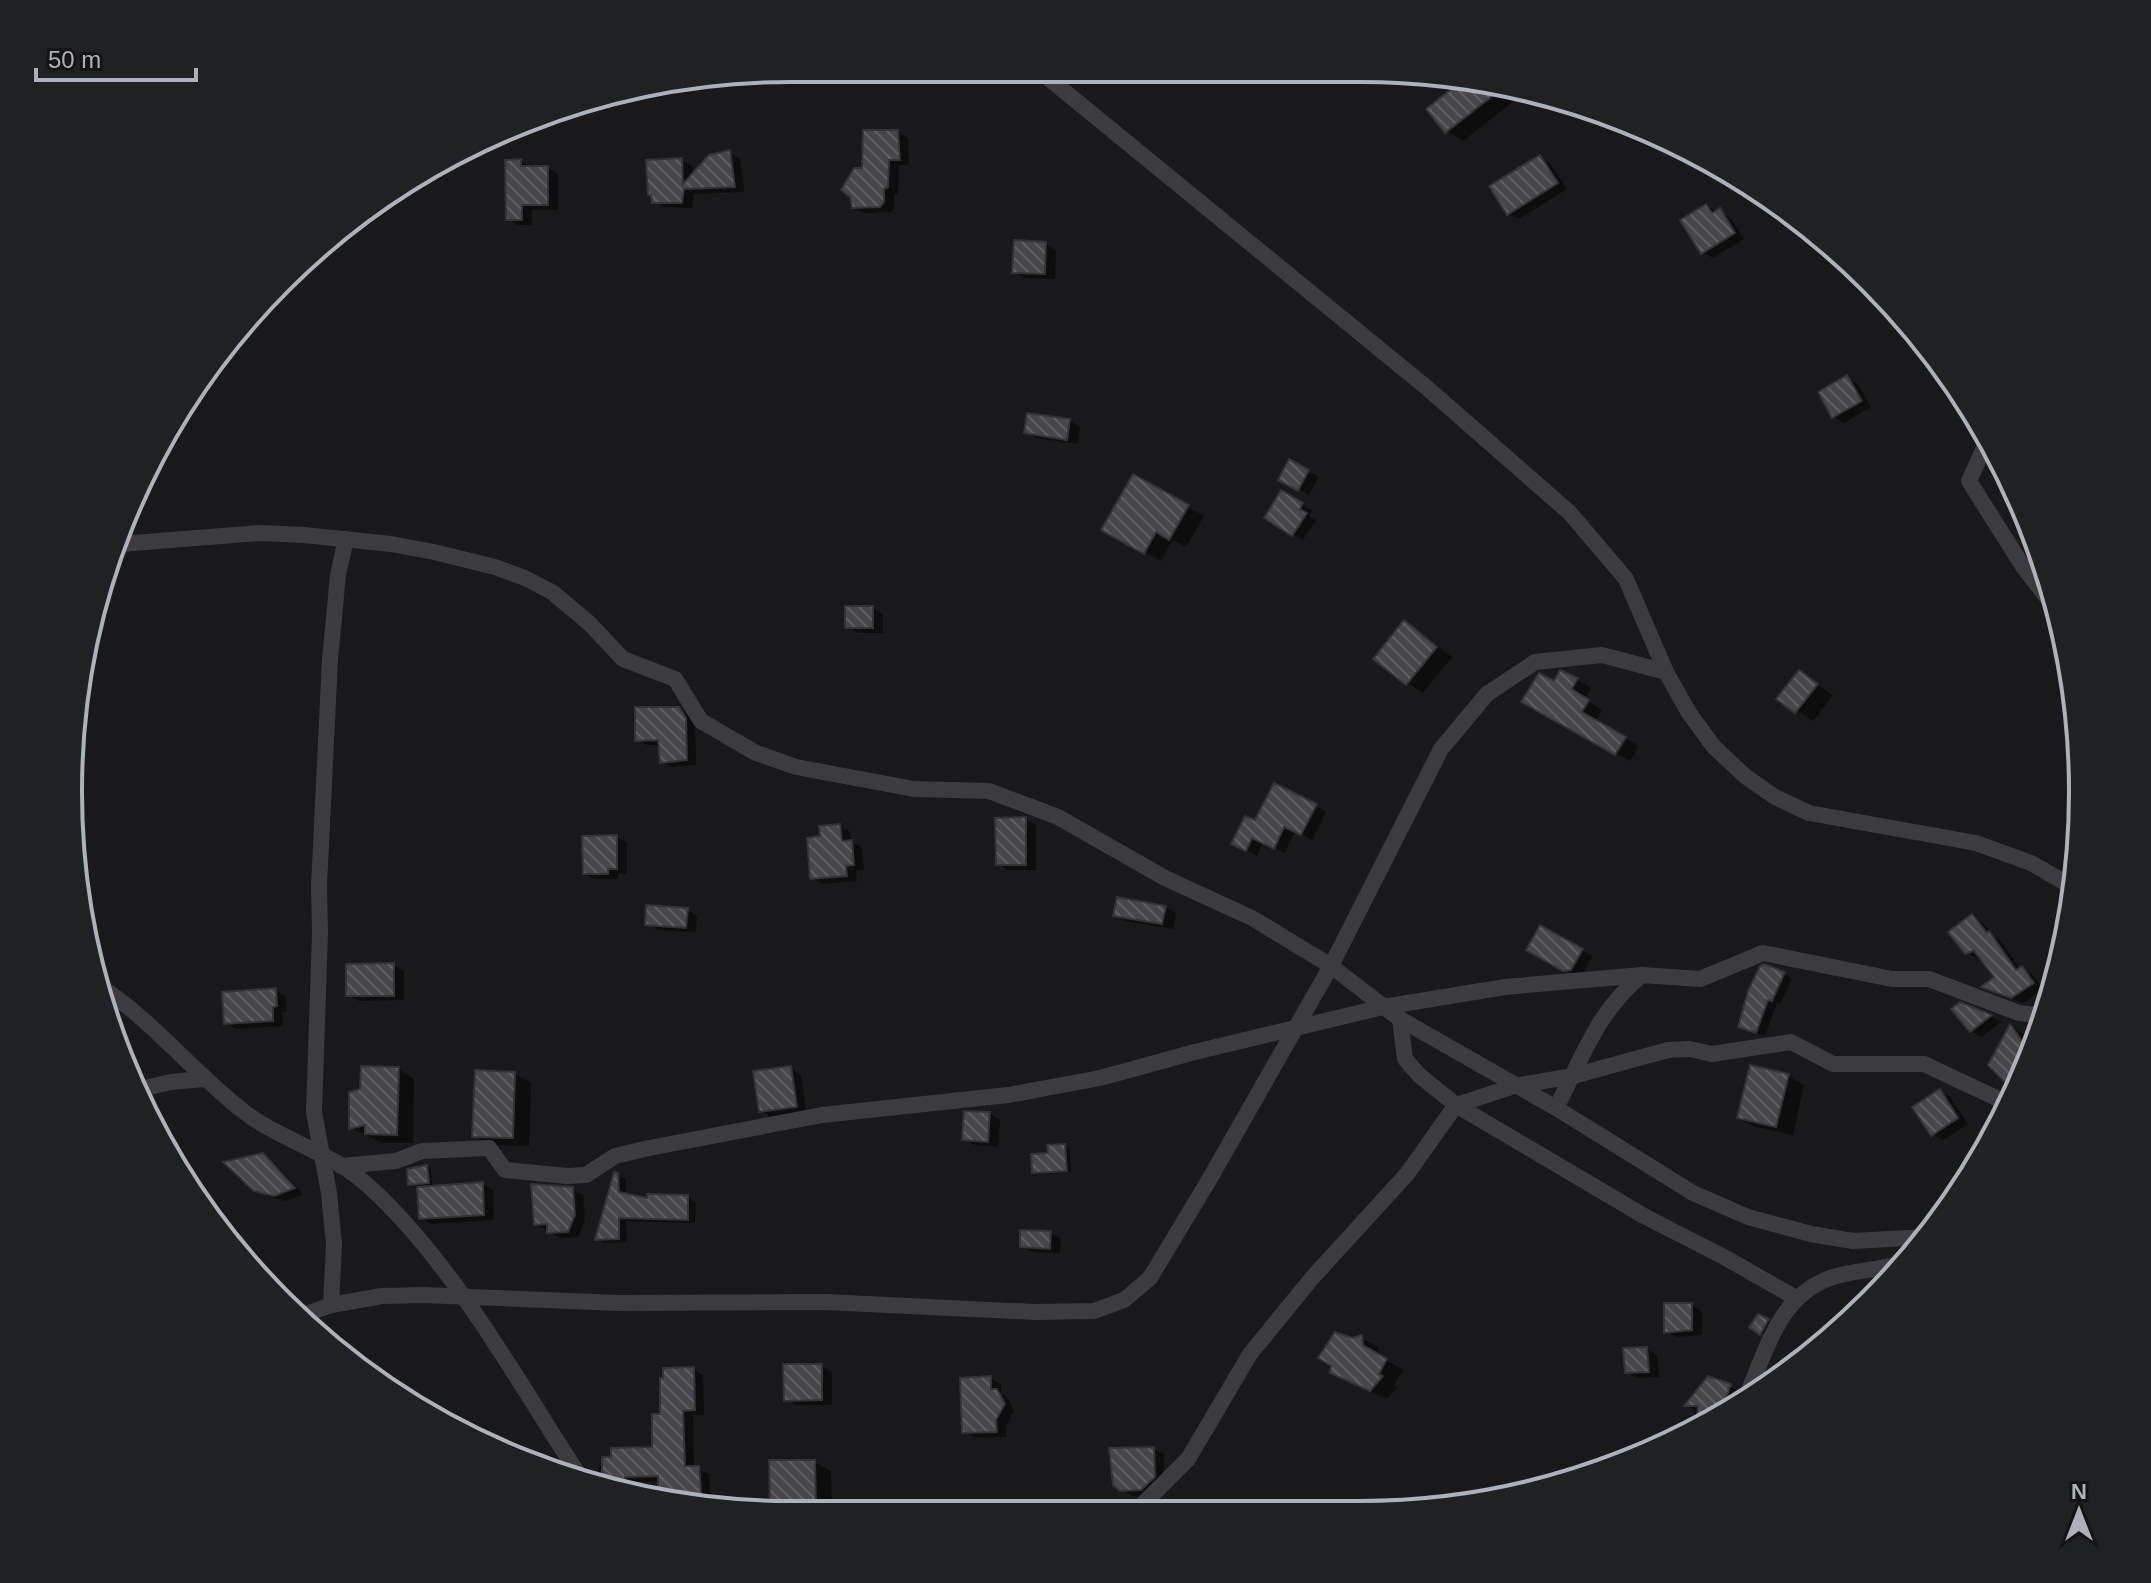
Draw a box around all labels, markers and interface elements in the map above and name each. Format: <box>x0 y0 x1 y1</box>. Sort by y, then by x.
scale bar <box>36 32 196 82</box>
text: 50 m <box>48 46 101 73</box>
north arrow <box>2039 1471 2119 1551</box>
text: N <box>2071 1479 2087 1504</box>

